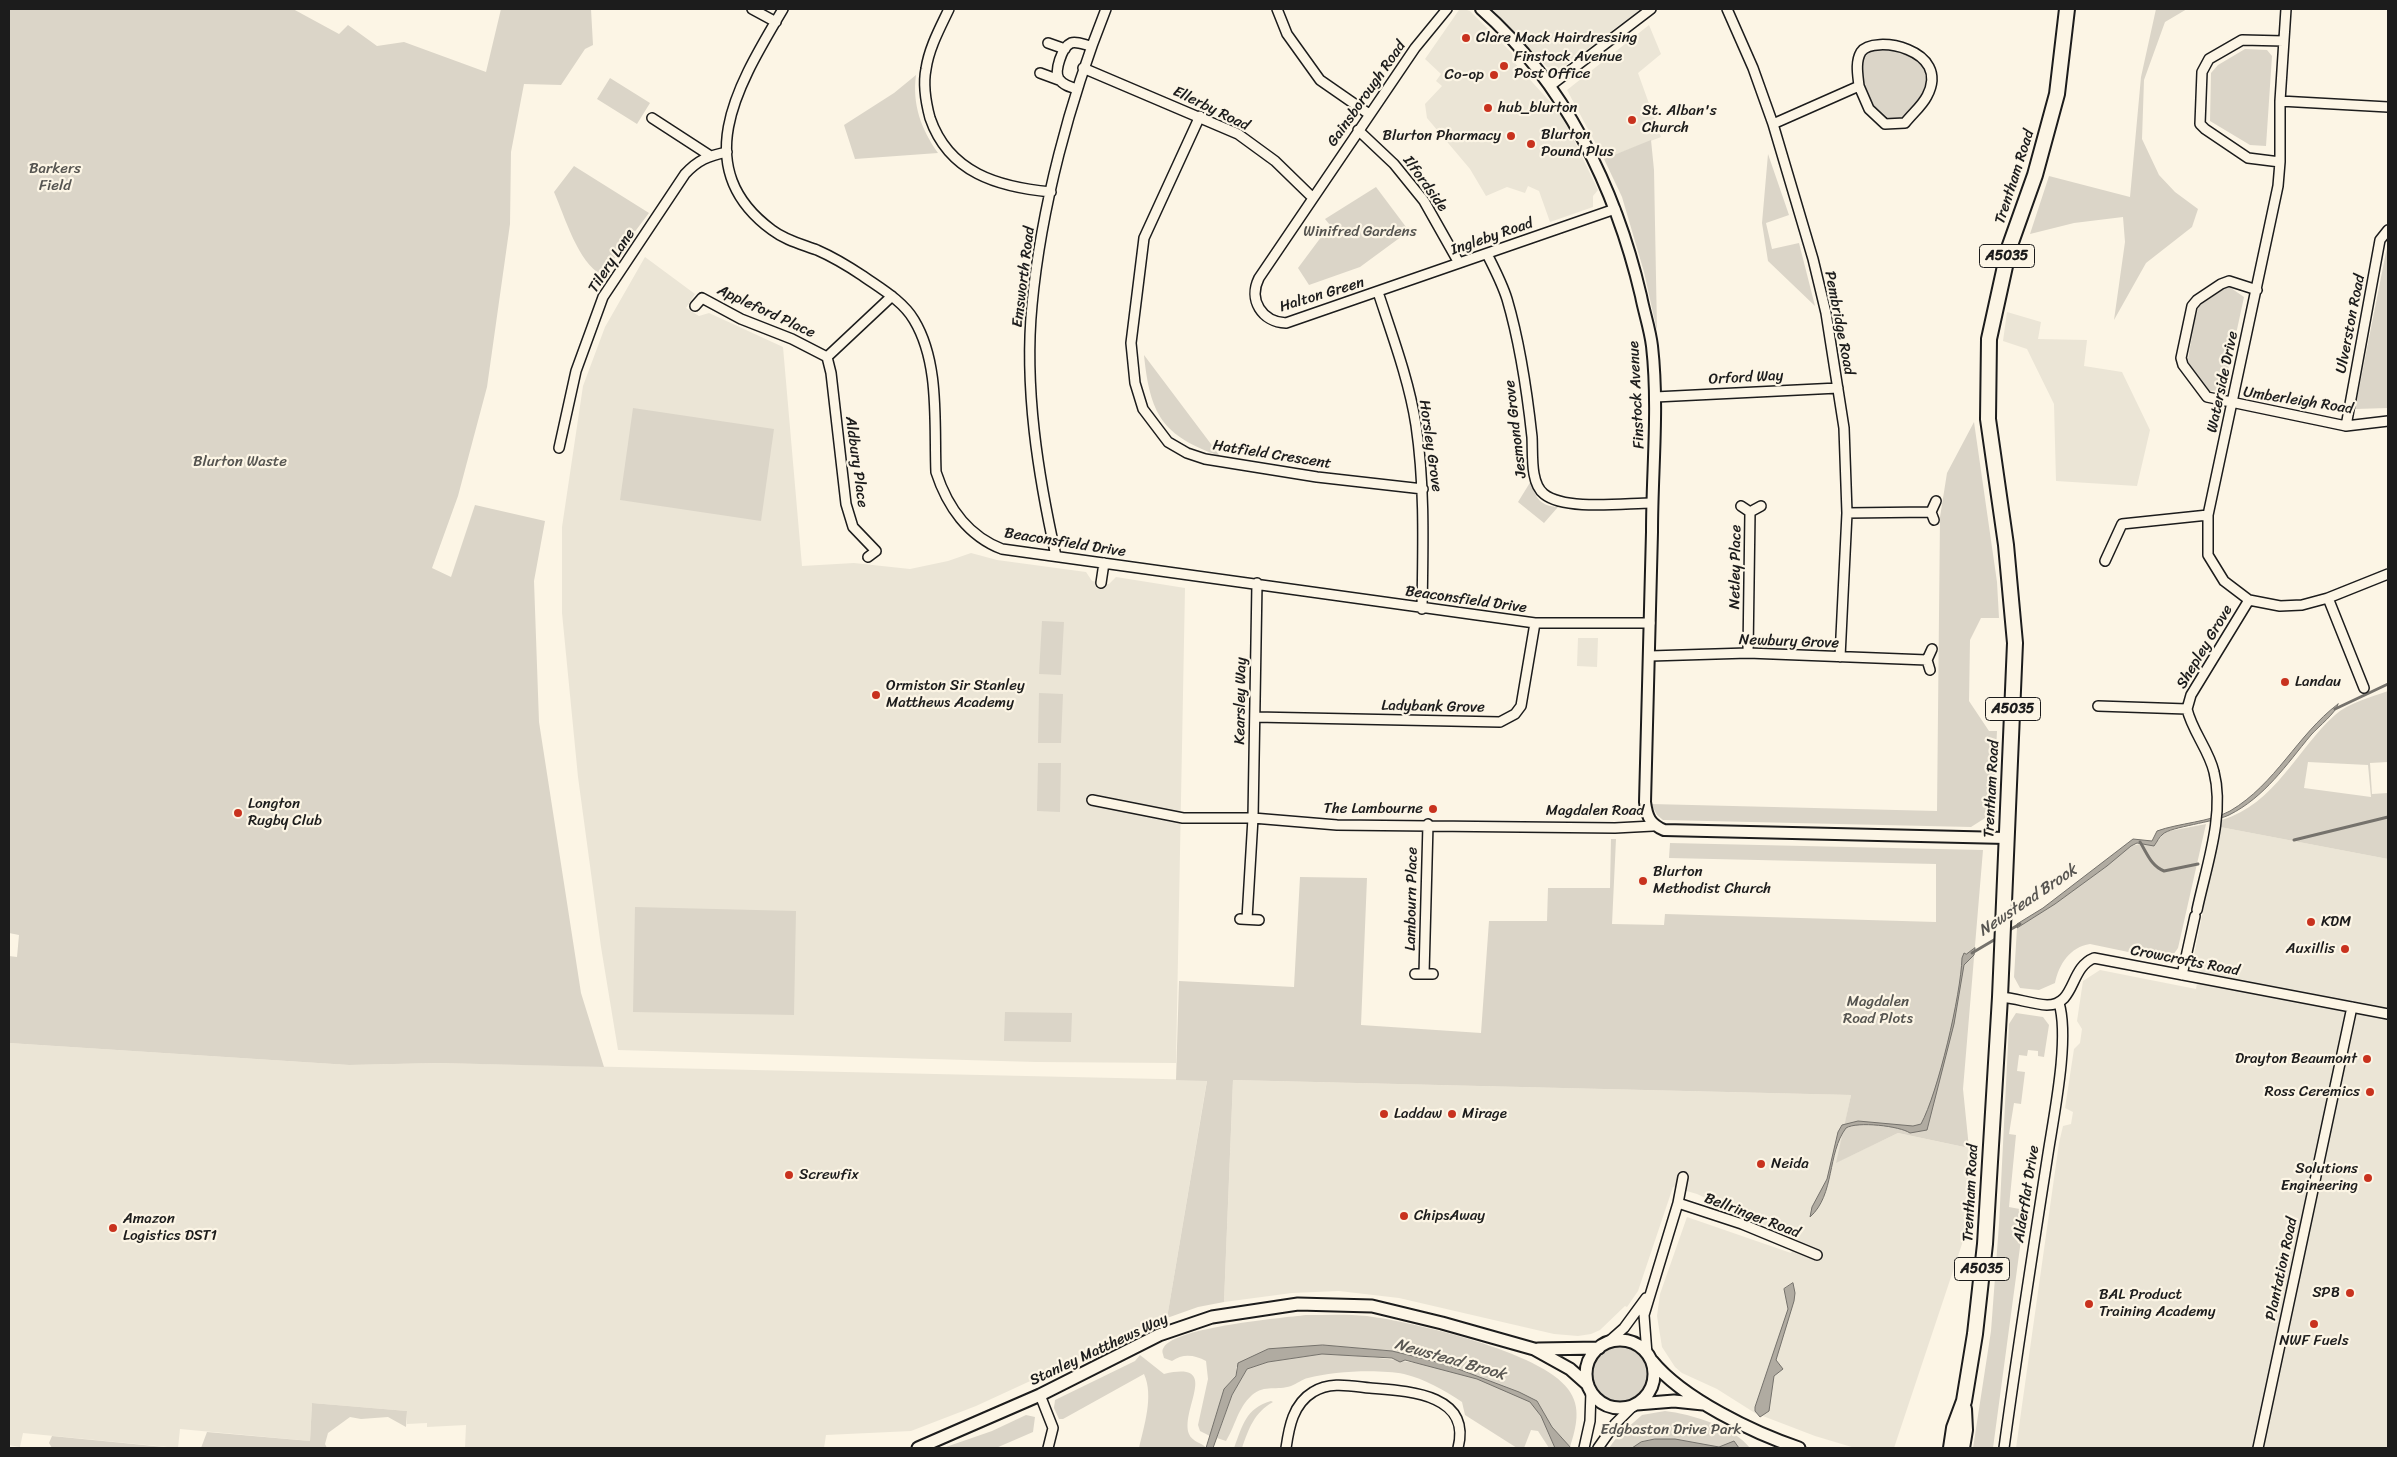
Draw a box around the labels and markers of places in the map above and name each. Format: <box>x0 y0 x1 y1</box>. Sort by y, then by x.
place label: Clare Mack Hairdressing <box>1476 29 1637 47</box>
marker: Clare Mack Hairdressing <box>1460 32 1472 44</box>
place label: Finstock Avenue Post Office <box>1514 48 1622 83</box>
marker: Finstock Avenue Post Office <box>1498 60 1510 72</box>
place label: Co-op <box>1445 66 1484 84</box>
marker: Co-op <box>1488 69 1500 81</box>
place label: hub_blurton <box>1498 99 1577 117</box>
marker: hub_blurton <box>1482 102 1494 114</box>
place label: St. Alban's Church <box>1642 102 1717 137</box>
marker: St. Alban's Church <box>1626 114 1638 126</box>
place label: Blurton Pound Plus <box>1541 126 1614 161</box>
place label: Blurton Pharmacy <box>1382 127 1501 145</box>
marker: Blurton Pharmacy <box>1505 130 1517 142</box>
marker: Blurton Pound Plus <box>1525 138 1537 150</box>
place label: Landau <box>2295 673 2341 691</box>
marker: Landau <box>2279 676 2291 688</box>
place label: Ormiston Sir Stanley Matthews Academy <box>886 677 1025 712</box>
marker: Ormiston Sir Stanley Matthews Academy <box>870 689 882 701</box>
place label: Longton Rugby Club <box>248 795 322 830</box>
place label: The Lambourne <box>1324 800 1423 818</box>
marker: The Lambourne <box>1427 803 1439 815</box>
marker: Longton Rugby Club <box>232 807 244 819</box>
place label: Blurton Methodist Church <box>1653 863 1771 898</box>
marker: Blurton Methodist Church <box>1637 875 1649 887</box>
place label: KDM <box>2321 913 2351 931</box>
marker: KDM <box>2305 916 2317 928</box>
place label: Auxillis <box>2286 940 2335 958</box>
marker: Auxillis <box>2339 943 2351 955</box>
place label: Drayton Beaumont <box>2235 1050 2357 1068</box>
marker: Drayton Beaumont <box>2361 1053 2373 1065</box>
place label: Ross Ceremics <box>2265 1083 2360 1101</box>
marker: Ross Ceremics <box>2364 1086 2376 1098</box>
place label: Laddaw <box>1394 1105 1442 1123</box>
place label: Mirage <box>1462 1105 1507 1123</box>
marker: Laddaw <box>1378 1108 1390 1120</box>
marker: Mirage <box>1446 1108 1458 1120</box>
place label: Neida <box>1771 1155 1809 1173</box>
marker: Neida <box>1755 1158 1767 1170</box>
place label: Solutions Engineering <box>2281 1160 2358 1195</box>
place label: Screwfix <box>799 1166 859 1184</box>
marker: Screwfix <box>783 1169 795 1181</box>
marker: Solutions Engineering <box>2362 1172 2374 1184</box>
place label: ChipsAway <box>1414 1207 1485 1225</box>
place label: Amazon Logistics DST1 <box>123 1210 217 1245</box>
marker: ChipsAway <box>1398 1210 1410 1222</box>
marker: Amazon Logistics DST1 <box>107 1222 119 1234</box>
place label: SPB <box>2312 1284 2340 1302</box>
place label: BAL Product Training Academy <box>2099 1286 2215 1321</box>
marker: SPB <box>2344 1287 2356 1299</box>
marker: BAL Product Training Academy <box>2083 1298 2095 1310</box>
marker: NWF Fuels <box>2308 1318 2320 1330</box>
place label: NWF Fuels <box>2279 1332 2349 1350</box>

